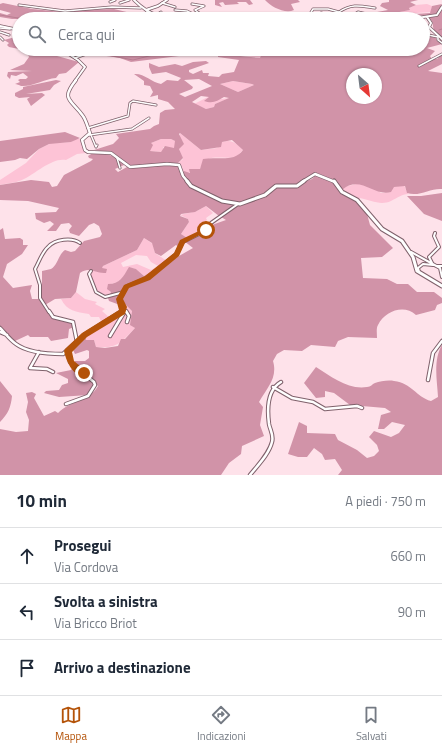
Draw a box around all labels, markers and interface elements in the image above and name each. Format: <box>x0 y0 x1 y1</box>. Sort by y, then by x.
search box <box>12 12 430 56</box>
icon: search <box>26 23 48 45</box>
text: Cerca qui <box>58 23 115 46</box>
north arrow <box>346 68 382 104</box>
route start <box>197 221 215 239</box>
route end <box>75 364 93 382</box>
text: 10 min <box>16 488 67 514</box>
text: A piedi · 750 m <box>345 491 426 511</box>
text: Prosegui <box>54 534 111 557</box>
icon: ahead <box>16 545 38 567</box>
text: 660 m <box>390 546 426 566</box>
text: Via Cordova <box>54 557 118 577</box>
text: Svolta a sinistra <box>54 590 158 613</box>
icon: left <box>16 601 38 623</box>
text: 90 m <box>398 602 426 622</box>
text: Via Bricco Briot <box>54 613 137 633</box>
text: Arrivo a destinazione <box>54 656 191 679</box>
icon: arrive <box>16 657 38 679</box>
tab: Mappa <box>55 704 87 744</box>
tab: Indicazioni <box>197 704 246 744</box>
tab: Salvati <box>356 704 387 744</box>

